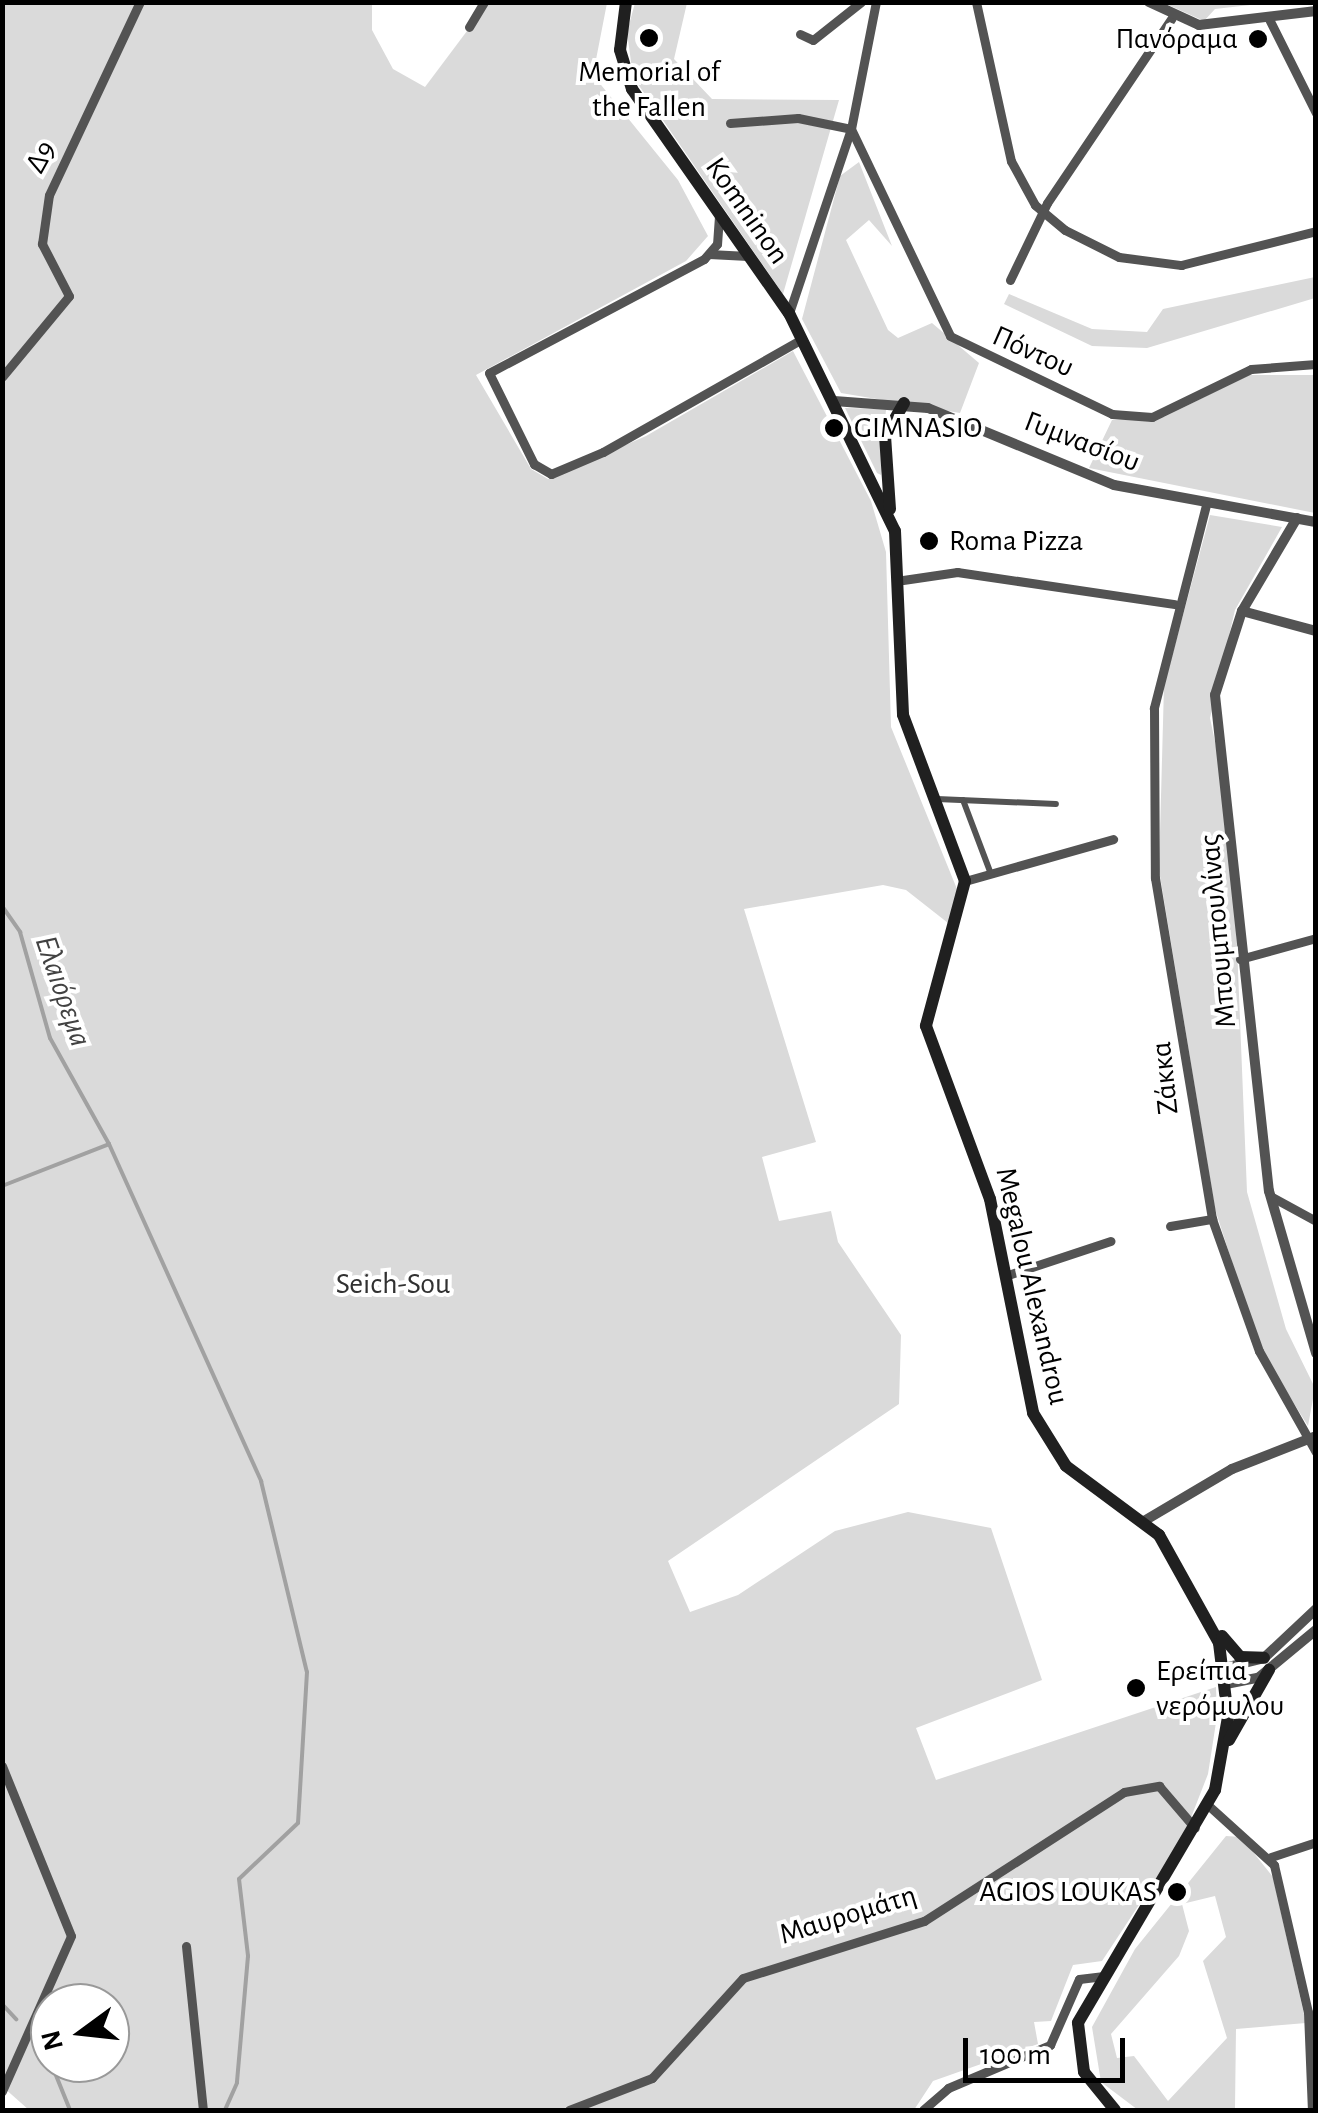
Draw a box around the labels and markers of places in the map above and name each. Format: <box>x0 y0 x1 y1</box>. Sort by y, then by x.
place label: Πανόραμα <box>1116 21 1238 57</box>
marker: Memorial of the Fallen <box>638 27 660 49</box>
marker: Πανόραμα <box>1247 28 1269 50</box>
place label: Memorial of the Fallen <box>578 54 720 124</box>
place label: GIMNASIO <box>854 410 982 446</box>
marker: GIMNASIO <box>823 417 845 439</box>
place label: Roma Pizza <box>949 523 1083 559</box>
marker: Roma Pizza <box>918 530 940 552</box>
place label: Ερείπια νερόμυλου <box>1156 1653 1284 1724</box>
marker: Ερείπια νερόμυλου <box>1125 1677 1147 1699</box>
place label: AGIOS LOUKAS <box>979 1874 1157 1910</box>
marker: AGIOS LOUKAS <box>1166 1881 1188 1903</box>

